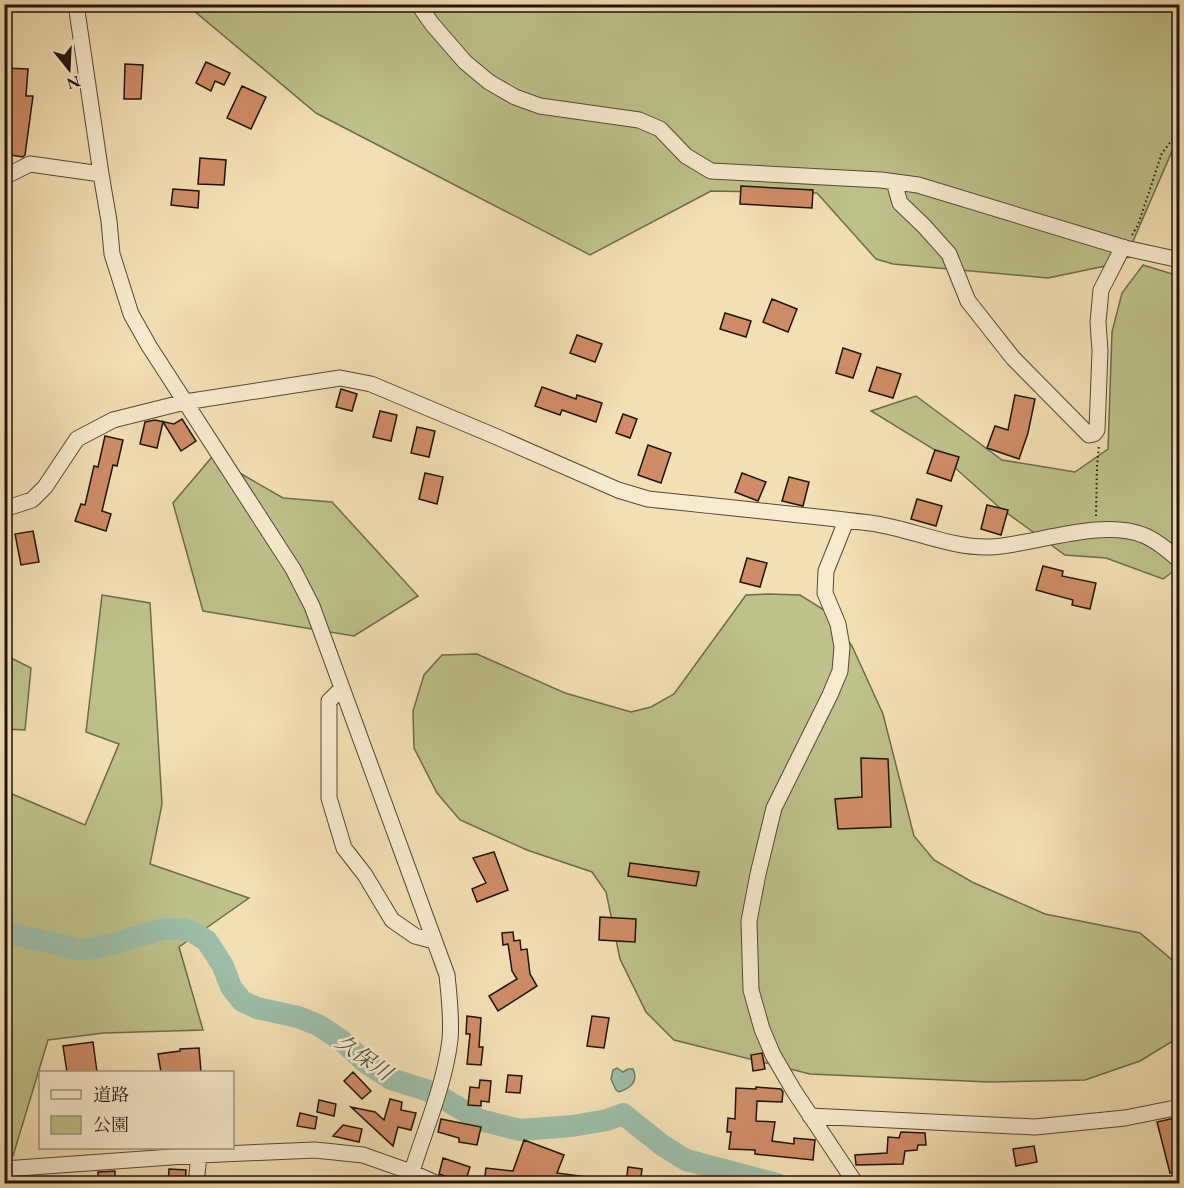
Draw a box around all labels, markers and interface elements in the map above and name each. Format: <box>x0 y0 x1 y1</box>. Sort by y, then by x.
north arrow <box>39 39 99 99</box>
text: N <box>64 71 83 95</box>
water label: 久保川 <box>330 1028 399 1087</box>
legend <box>39 1071 234 1149</box>
text: 道路 <box>93 1083 129 1106</box>
text: 公園 <box>93 1113 129 1136</box>

